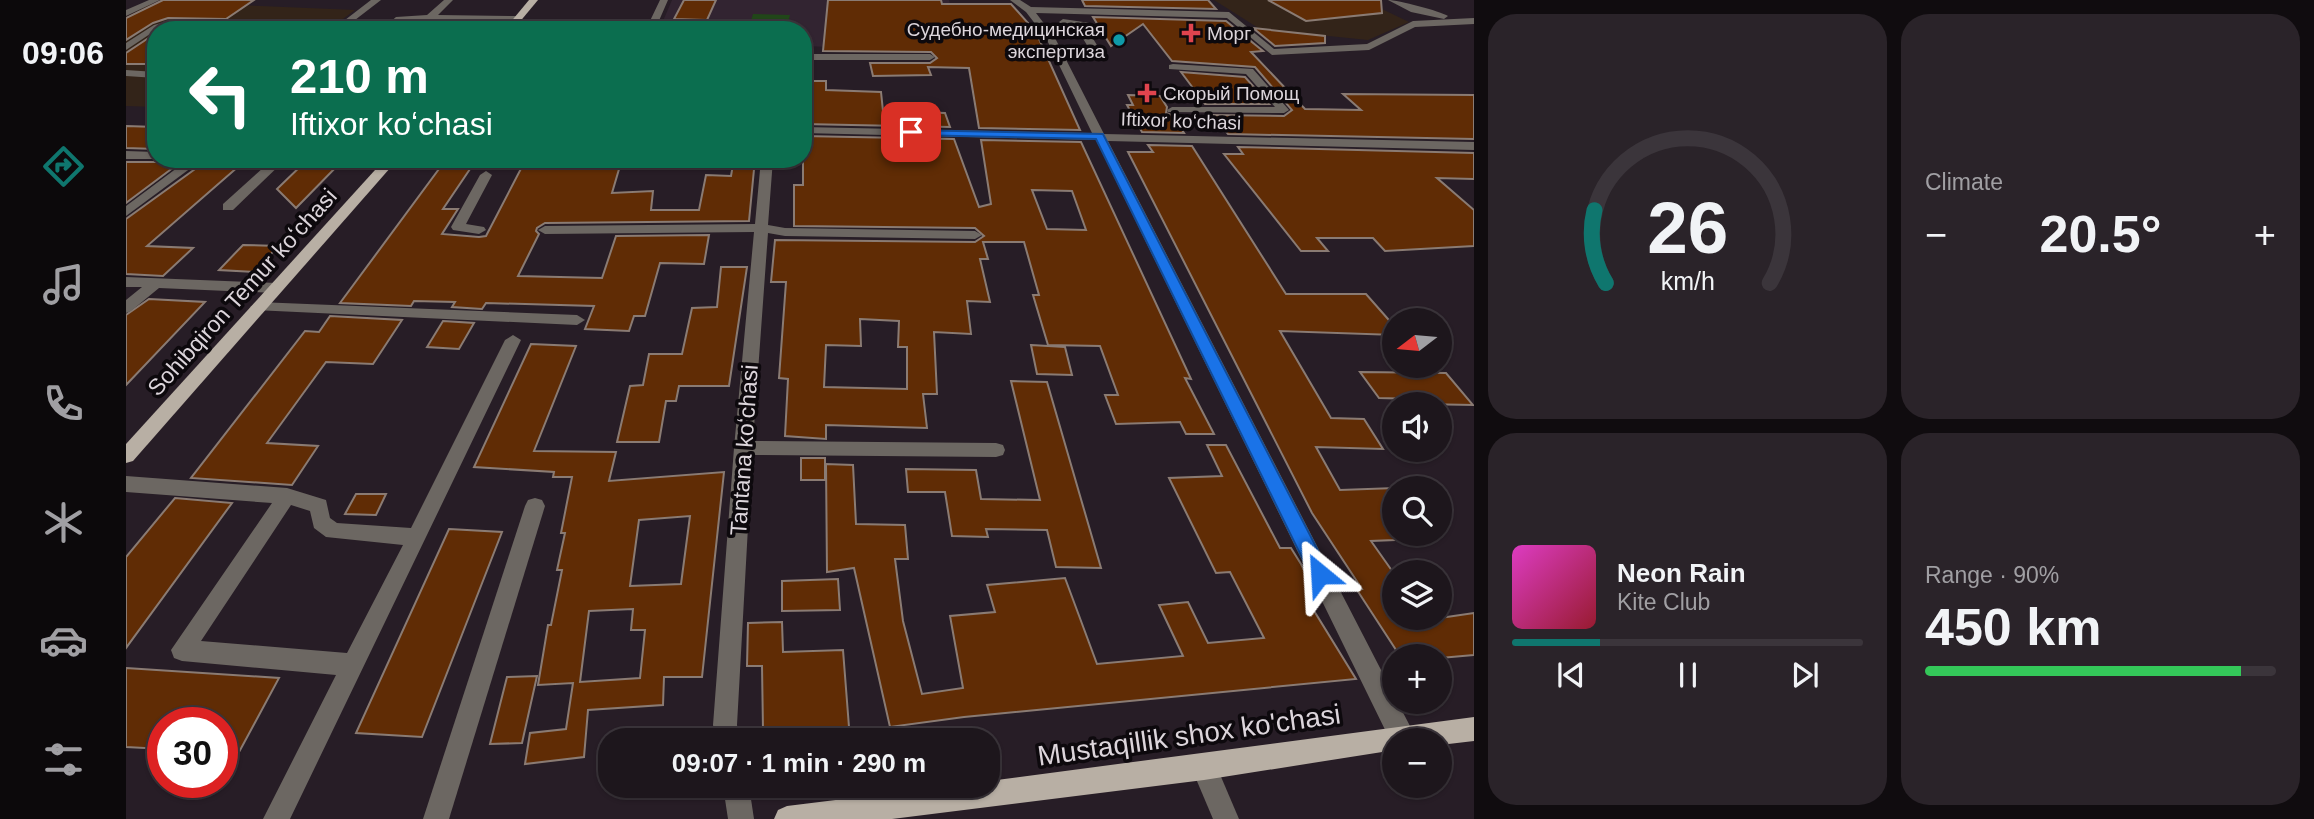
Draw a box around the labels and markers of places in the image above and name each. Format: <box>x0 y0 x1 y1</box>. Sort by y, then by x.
place label: Судебно-медицинская экспертиза <box>907 19 1105 62</box>
marker: Морг <box>1181 23 1201 43</box>
place label: Морг <box>1207 23 1251 44</box>
marker: Судебно-медицинская экспертиза <box>1111 32 1127 48</box>
marker: Скорый Помощ <box>1137 83 1157 103</box>
place label: Скорый Помощ <box>1163 83 1300 104</box>
pin <box>881 102 941 162</box>

